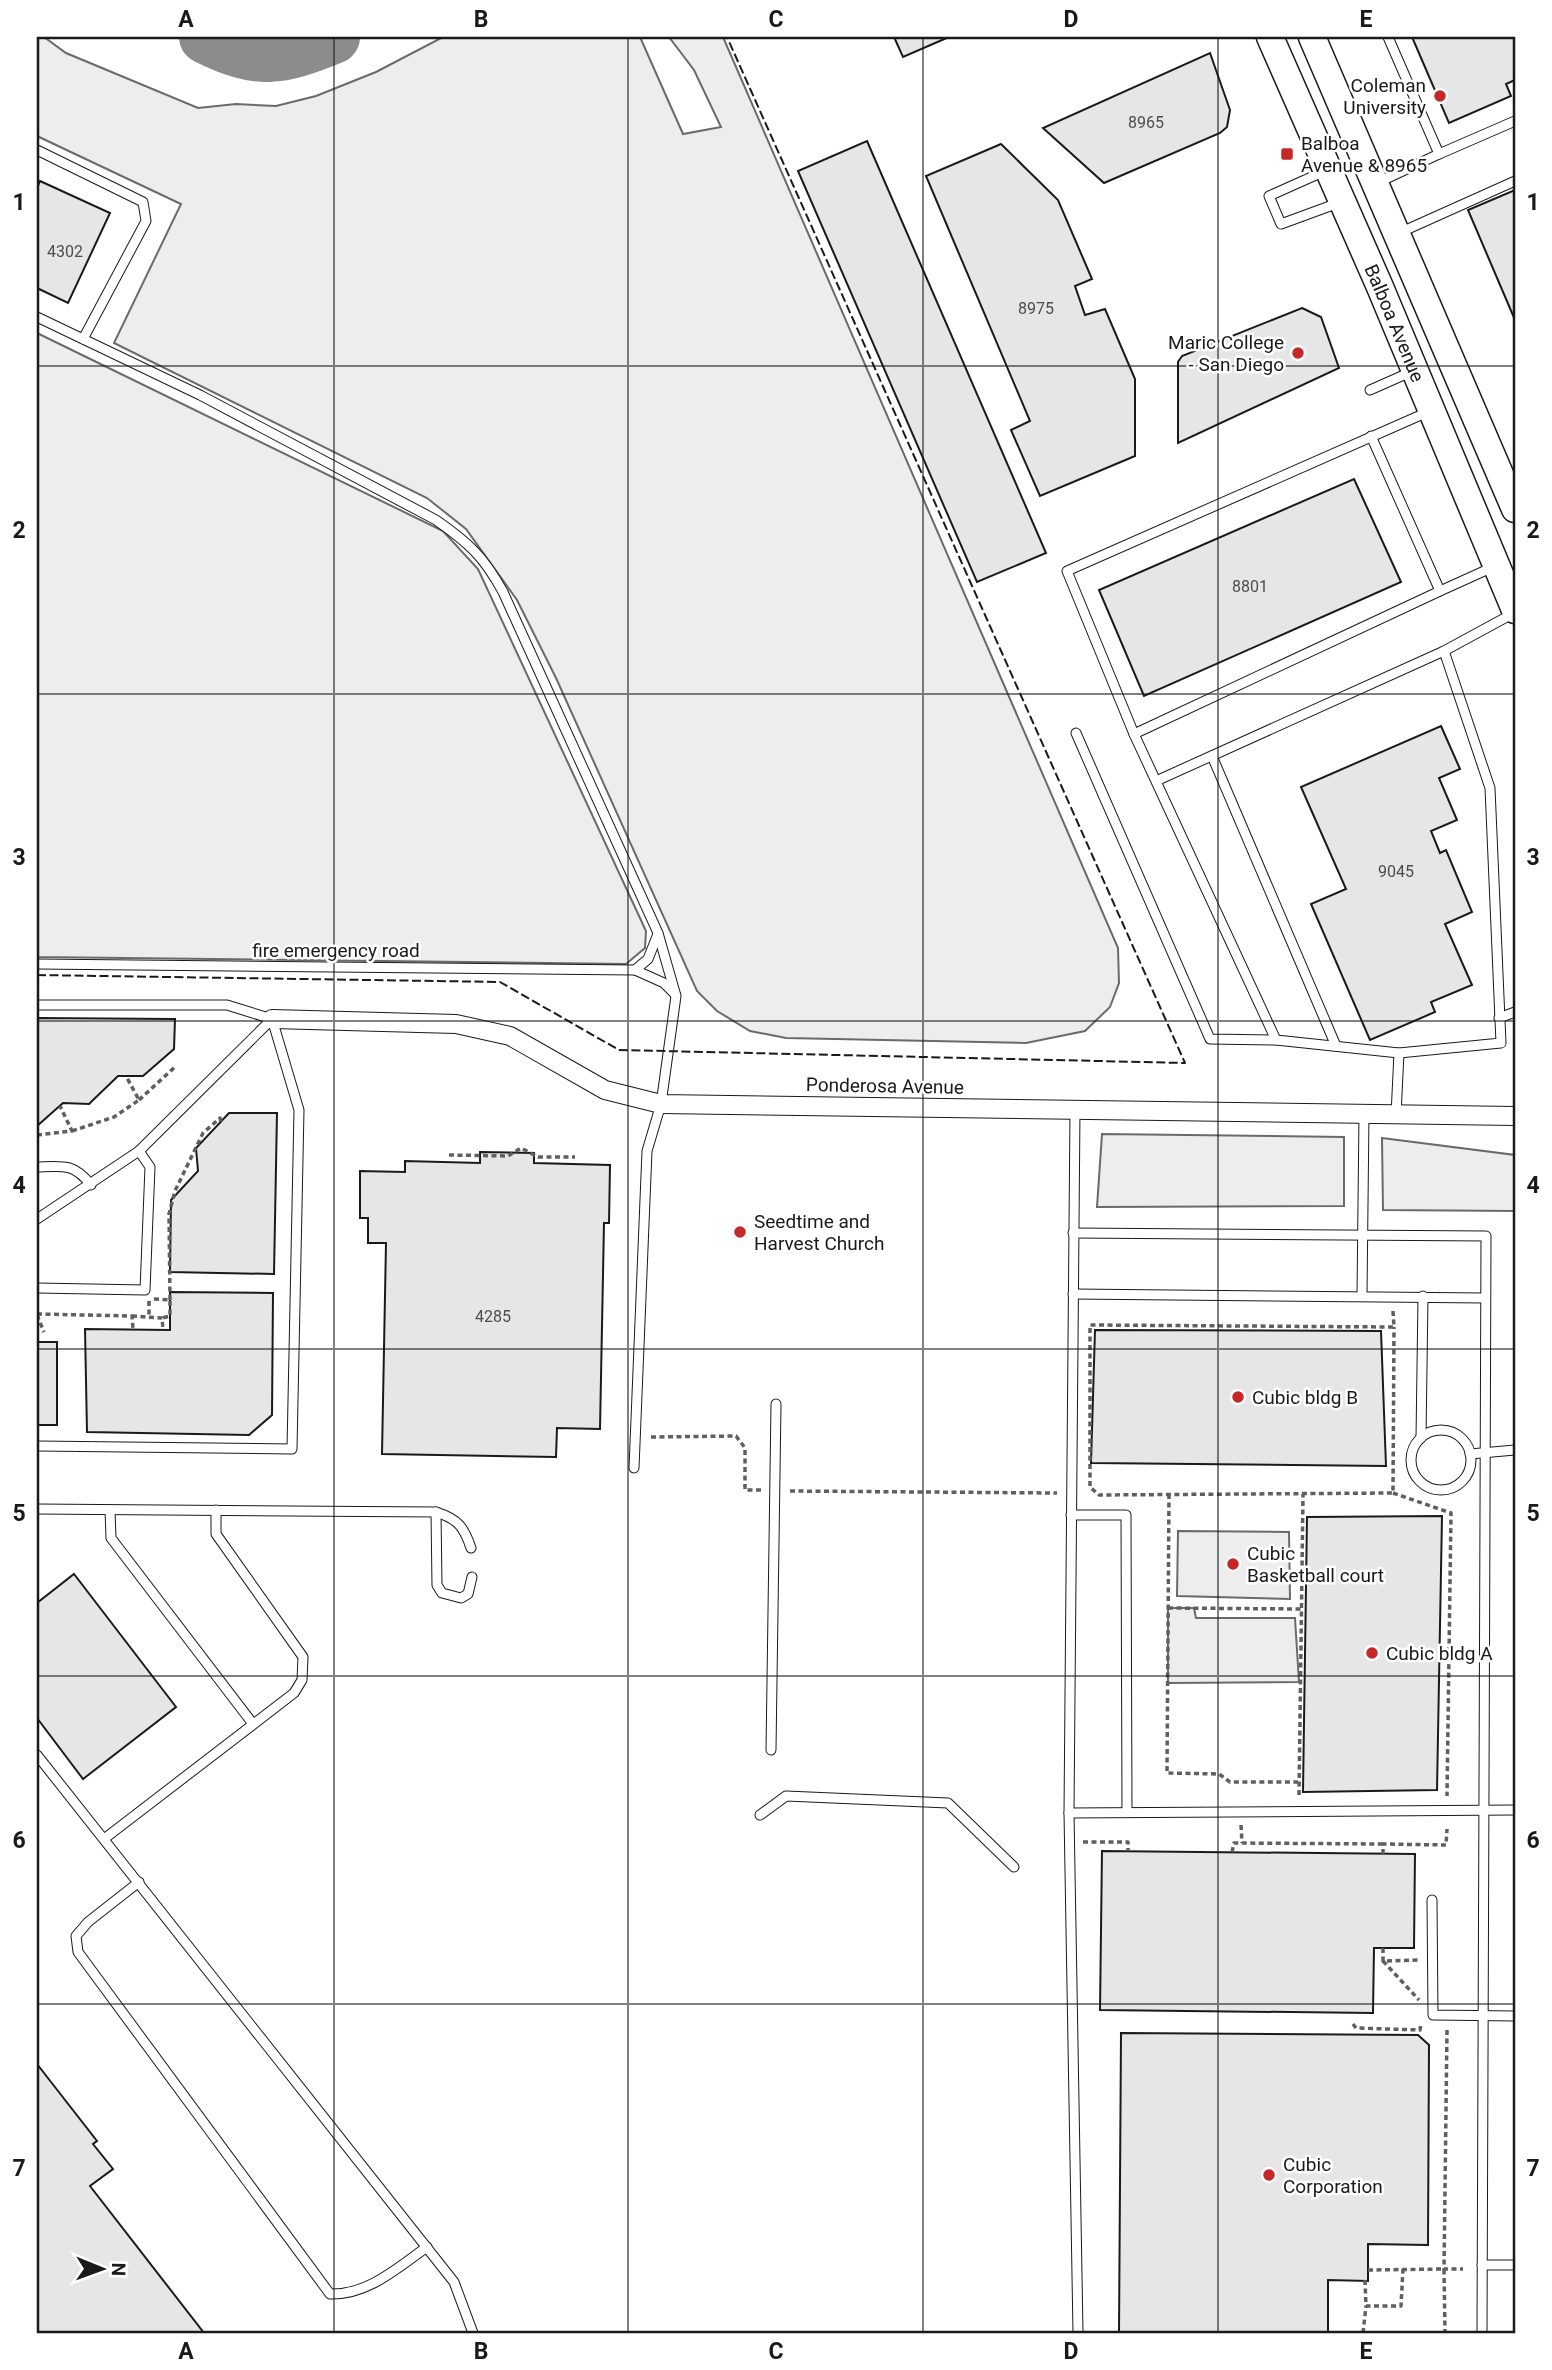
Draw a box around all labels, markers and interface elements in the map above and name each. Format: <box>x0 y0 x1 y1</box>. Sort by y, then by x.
text: A <box>178 6 194 33</box>
text: B <box>474 6 488 33</box>
text: C <box>768 6 784 33</box>
text: D <box>1064 6 1078 33</box>
text: E <box>1360 6 1373 33</box>
place label: Coleman University <box>1343 74 1426 119</box>
marker: Coleman University <box>1432 88 1448 104</box>
house number: 8965 <box>1128 113 1164 132</box>
place label: Balboa Avenue & 8965 <box>1301 132 1427 177</box>
marker: Balboa Avenue & 8965 <box>1279 146 1295 162</box>
text: 1 <box>12 189 26 216</box>
text: 1 <box>1526 189 1540 216</box>
house number: 4302 <box>47 242 83 261</box>
street label: Balboa Avenue <box>1360 260 1430 385</box>
house number: 8975 <box>1018 299 1054 318</box>
place label: Maric College - San Diego <box>1168 331 1284 376</box>
marker: Maric College - San Diego <box>1290 345 1306 361</box>
text: 2 <box>12 517 26 544</box>
text: 2 <box>1526 517 1540 544</box>
house number: 8801 <box>1232 577 1268 596</box>
text: 3 <box>12 844 26 871</box>
text: 3 <box>1526 844 1540 871</box>
house number: 9045 <box>1378 862 1414 881</box>
street label: fire emergency road <box>252 939 420 962</box>
street label: Ponderosa Avenue <box>806 1073 964 1099</box>
text: 4 <box>12 1172 26 1199</box>
text: 4 <box>1526 1172 1540 1199</box>
place label: Seedtime and Harvest Church <box>754 1210 884 1255</box>
marker: Seedtime and Harvest Church <box>732 1224 748 1240</box>
house number: 4285 <box>475 1307 511 1326</box>
place label: Cubic bldg B <box>1252 1386 1358 1409</box>
marker: Cubic bldg B <box>1230 1389 1246 1405</box>
text: 5 <box>12 1500 26 1527</box>
text: 5 <box>1526 1500 1540 1527</box>
place label: Cubic Basketball court <box>1247 1542 1384 1587</box>
marker: Cubic Basketball court <box>1225 1556 1241 1572</box>
place label: Cubic bldg A <box>1386 1642 1493 1665</box>
marker: Cubic bldg A <box>1364 1645 1380 1661</box>
text: 6 <box>12 1827 26 1854</box>
text: 6 <box>1526 1827 1540 1854</box>
place label: Cubic Corporation <box>1283 2153 1383 2198</box>
text: 7 <box>12 2155 26 2182</box>
text: 7 <box>1526 2155 1540 2182</box>
marker: Cubic Corporation <box>1261 2167 1277 2183</box>
north arrow <box>66 2234 136 2304</box>
text: N <box>107 2262 130 2276</box>
text: A <box>178 2338 194 2365</box>
text: B <box>474 2338 488 2365</box>
text: C <box>768 2338 784 2365</box>
text: D <box>1064 2338 1078 2365</box>
text: E <box>1360 2338 1373 2365</box>

